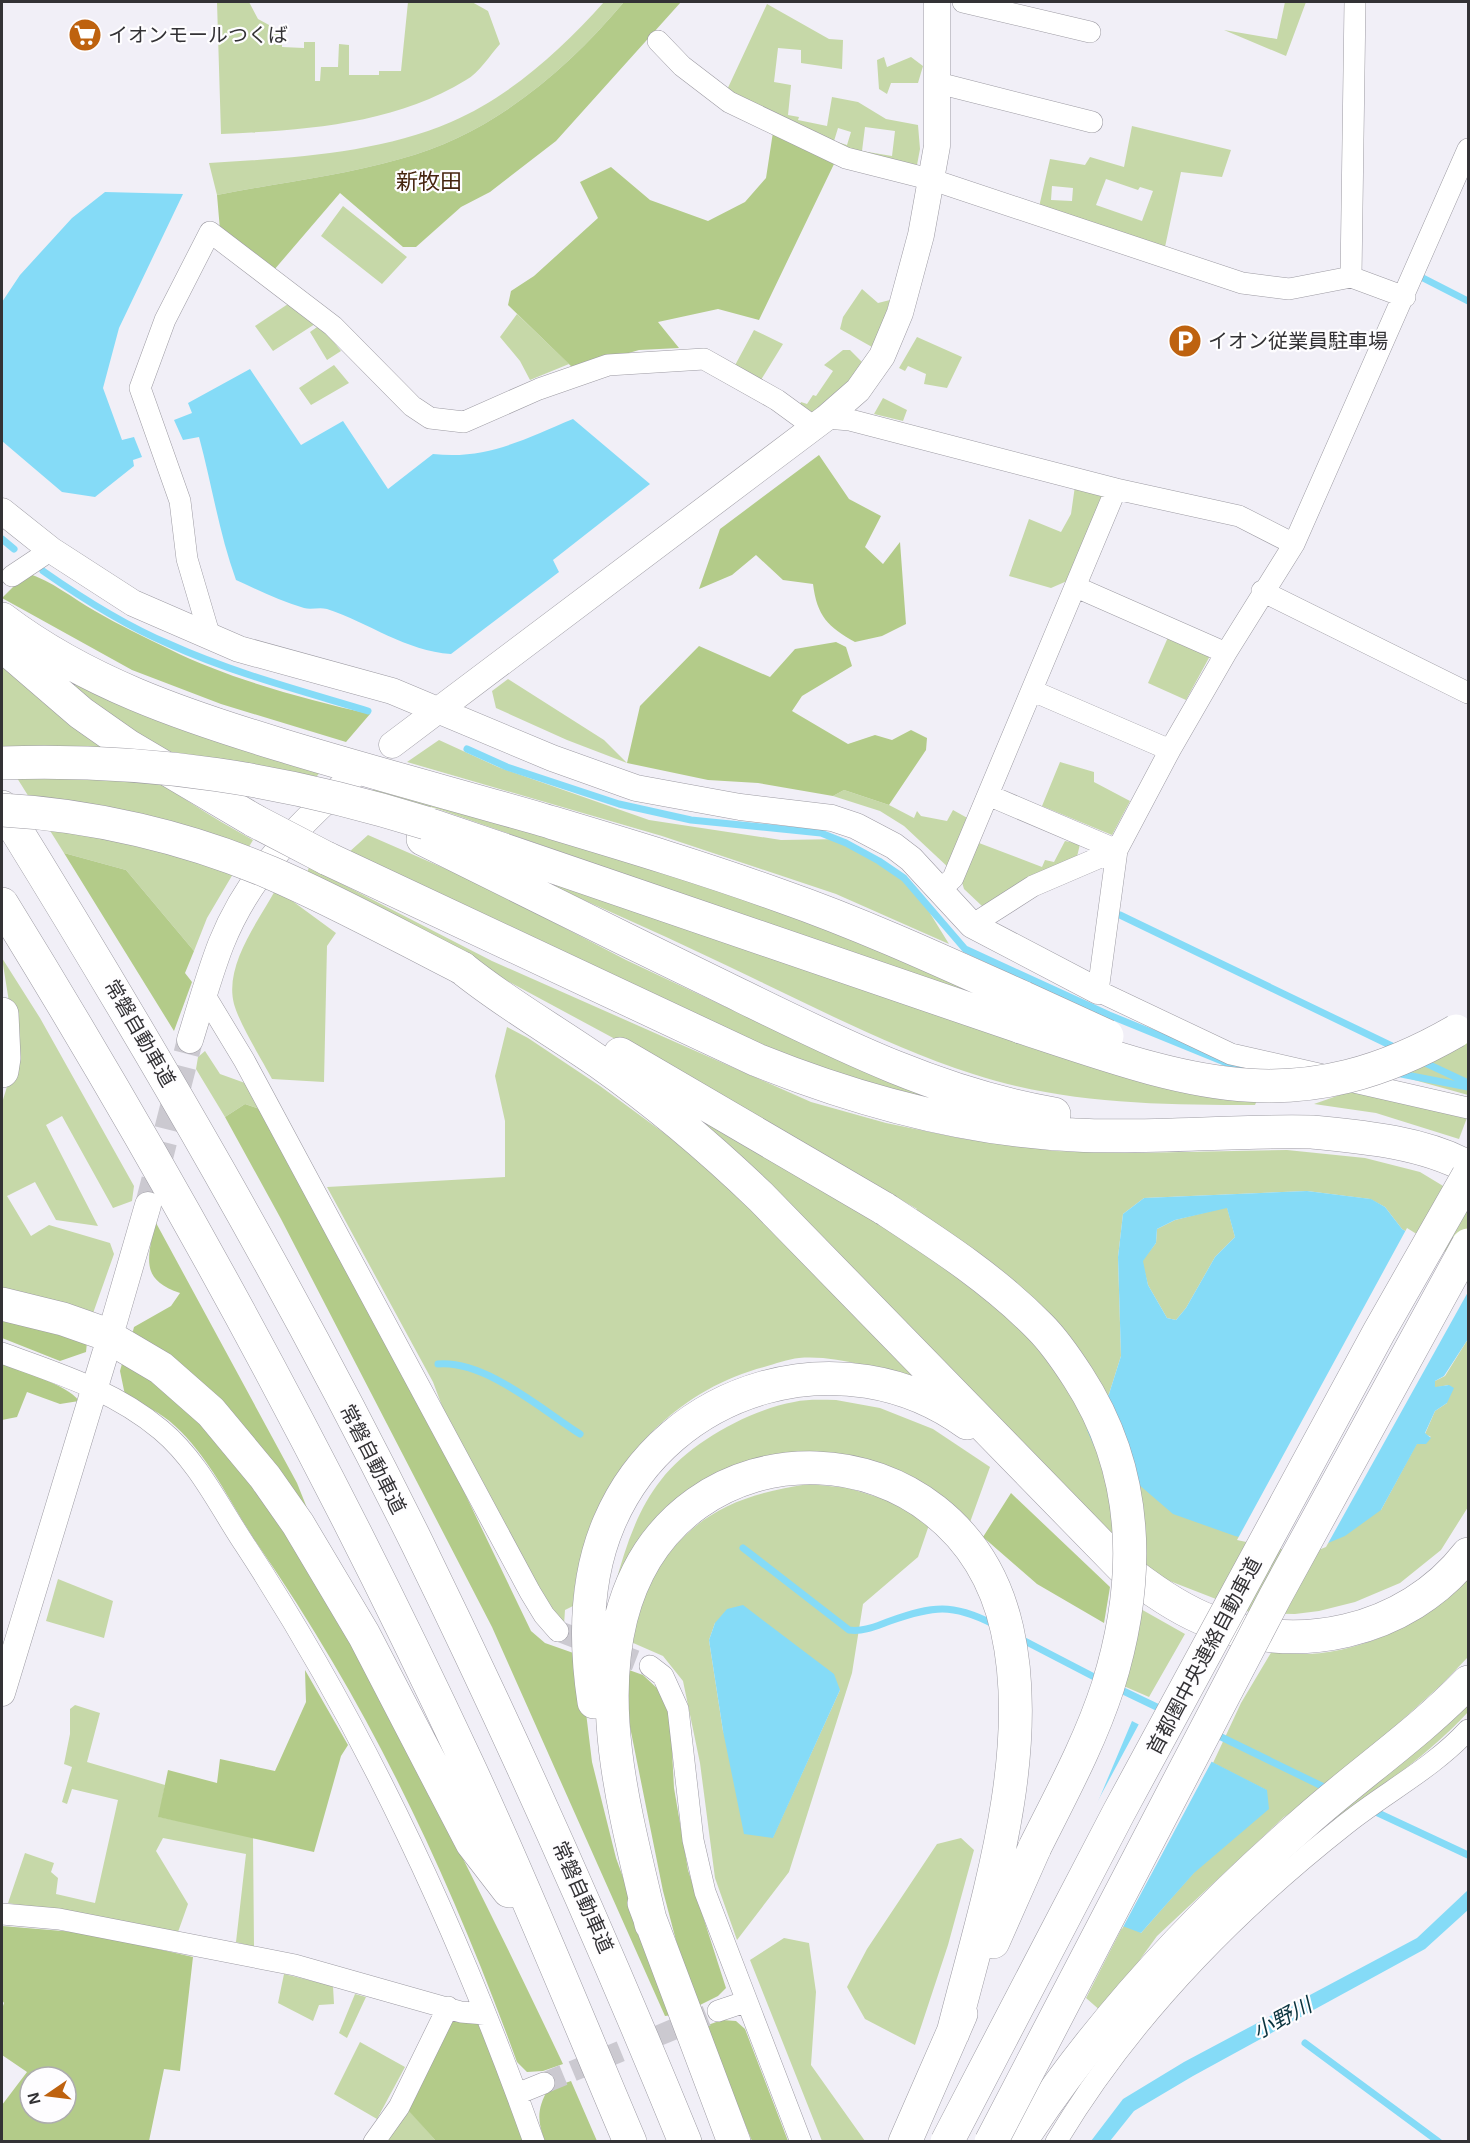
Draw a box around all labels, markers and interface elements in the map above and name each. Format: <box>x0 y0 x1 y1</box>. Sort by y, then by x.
supermarket icon: イオンモールつくば <box>67 17 103 53</box>
place label: イオンモールつくば <box>108 24 288 46</box>
district label: 新牧田 <box>396 169 462 194</box>
parking icon: イオン従業員駐車場 <box>1167 323 1203 359</box>
place label: イオン従業員駐車場 <box>1208 330 1388 352</box>
street label: 常磐自動車道 <box>100 976 180 1090</box>
street label: 常磐自動車道 <box>336 1401 410 1517</box>
street label: 首都圏中央連絡自動車道 <box>1143 1554 1265 1758</box>
street label: 常磐自動車道 <box>549 1838 617 1956</box>
water label: 小野川 <box>1249 1992 1317 2043</box>
north arrow <box>18 2065 78 2125</box>
text: N <box>24 2091 44 2106</box>

